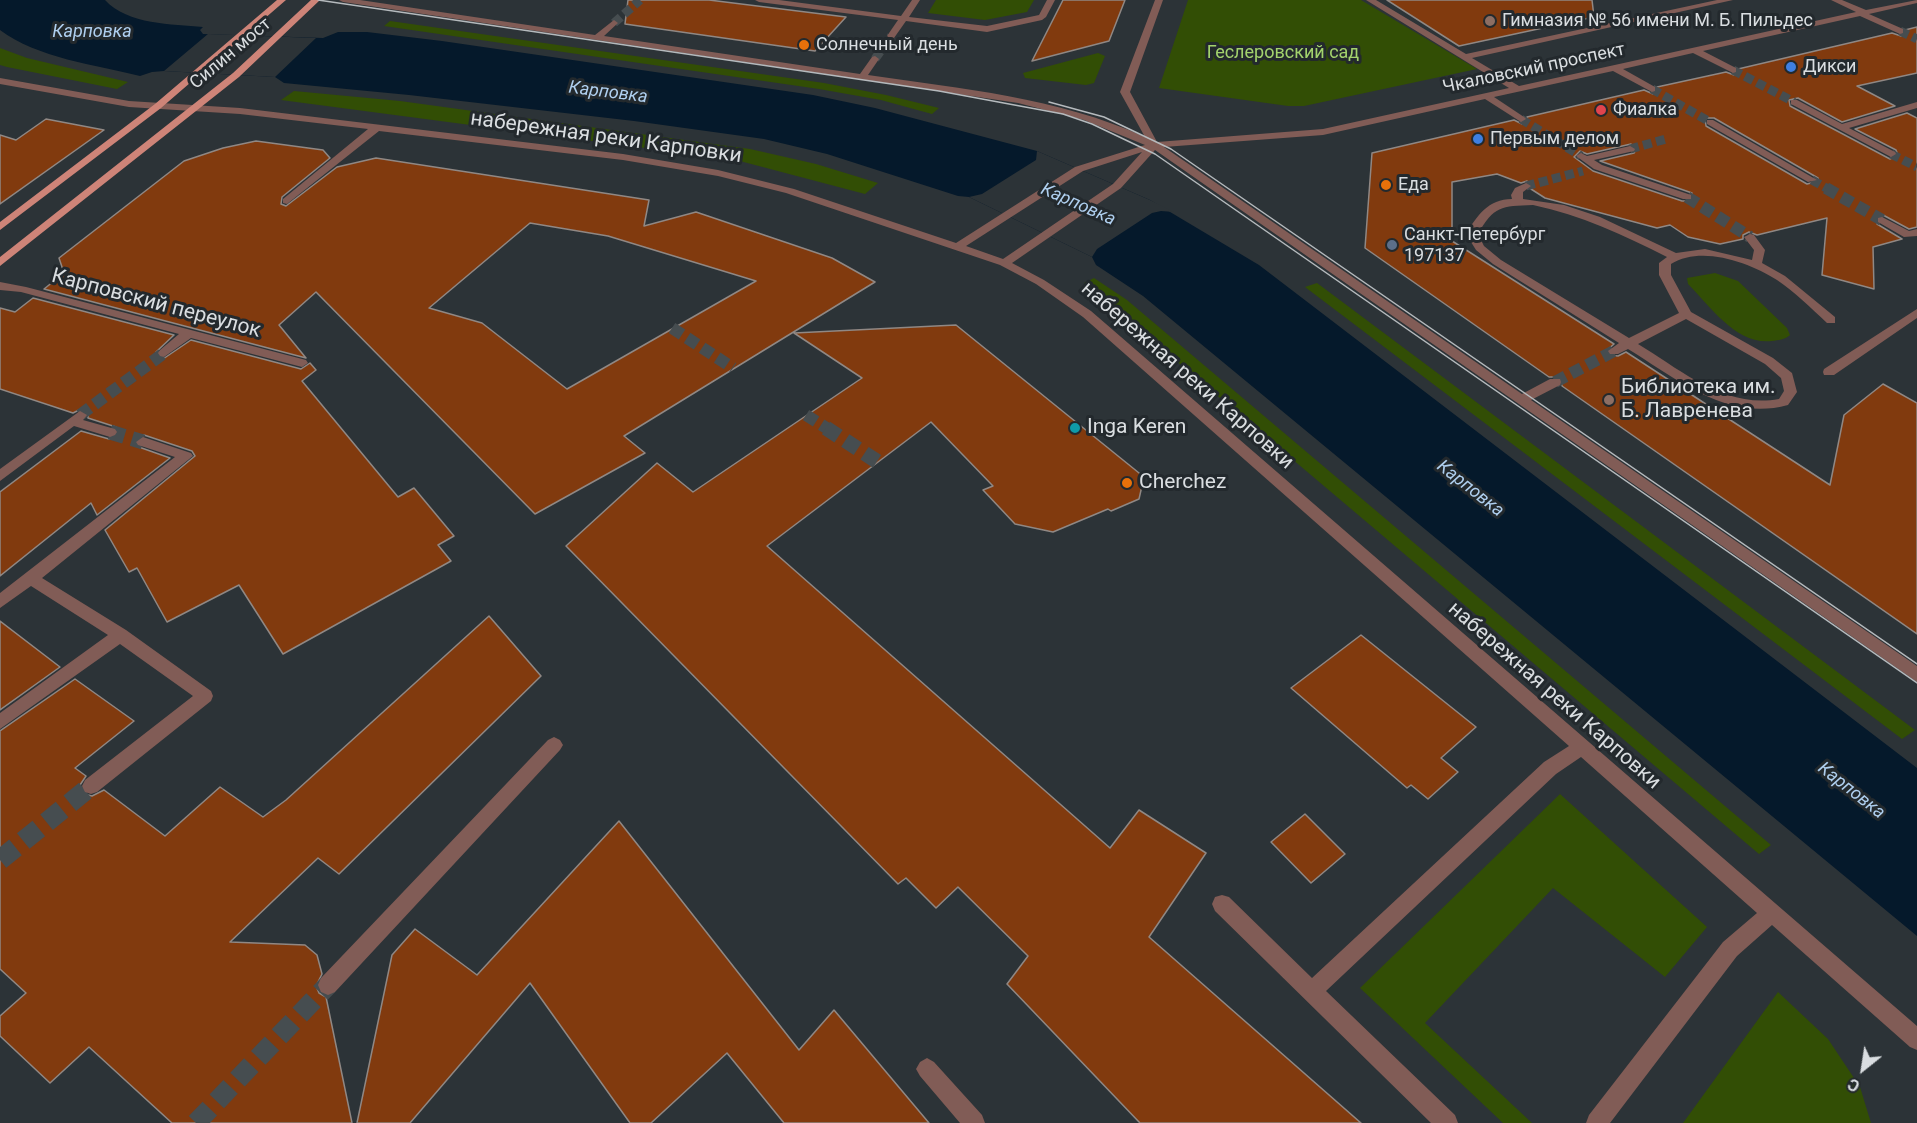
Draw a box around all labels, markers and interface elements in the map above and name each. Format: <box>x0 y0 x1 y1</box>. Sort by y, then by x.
place label: Гимназия № 56 имени М. Б. Пильдес <box>1502 10 1813 32</box>
street label: Силин мост <box>186 14 276 94</box>
marker: Гимназия № 56 имени М. Б. Пильдес <box>1483 14 1497 28</box>
water label: Карповка <box>52 21 132 43</box>
place label: Солнечный день <box>816 34 958 56</box>
marker: Солнечный день <box>797 38 811 52</box>
street label: Чкаловский проспект <box>1441 39 1627 99</box>
park label: Геслеровский сад <box>1207 42 1359 64</box>
place label: Дикси <box>1803 56 1856 78</box>
marker: Дикси <box>1784 60 1798 74</box>
water label: Карповка <box>567 77 649 109</box>
place label: Фиалка <box>1613 99 1677 121</box>
marker: Фиалка <box>1594 103 1608 117</box>
street label: набережная реки Карповки <box>469 106 743 170</box>
place label: Первым делом <box>1490 128 1619 150</box>
marker: Первым делом <box>1471 132 1485 146</box>
place label: Еда <box>1398 174 1429 196</box>
marker: Еда <box>1379 178 1393 192</box>
water label: Карповка <box>1037 179 1119 231</box>
place label: Санкт-Петербург 197137 <box>1404 224 1545 266</box>
marker: Санкт-Петербург 197137 <box>1385 238 1399 252</box>
street label: Карповский переулок <box>49 264 263 344</box>
street label: набережная реки Карповки <box>1076 277 1298 475</box>
place label: Библиотека им. Б. Лавренева <box>1621 375 1776 425</box>
marker: Библиотека им. Б. Лавренева <box>1602 393 1616 407</box>
place label: Inga Keren <box>1087 415 1186 441</box>
marker: Inga Keren <box>1068 421 1082 435</box>
water label: Карповка <box>1432 456 1508 522</box>
place label: Cherchez <box>1139 470 1226 496</box>
marker: Cherchez <box>1120 476 1134 490</box>
street label: набережная реки Карповки <box>1443 597 1665 795</box>
water label: Карповка <box>1813 758 1889 824</box>
north arrow <box>1833 1039 1893 1099</box>
text: С <box>1844 1074 1863 1096</box>

